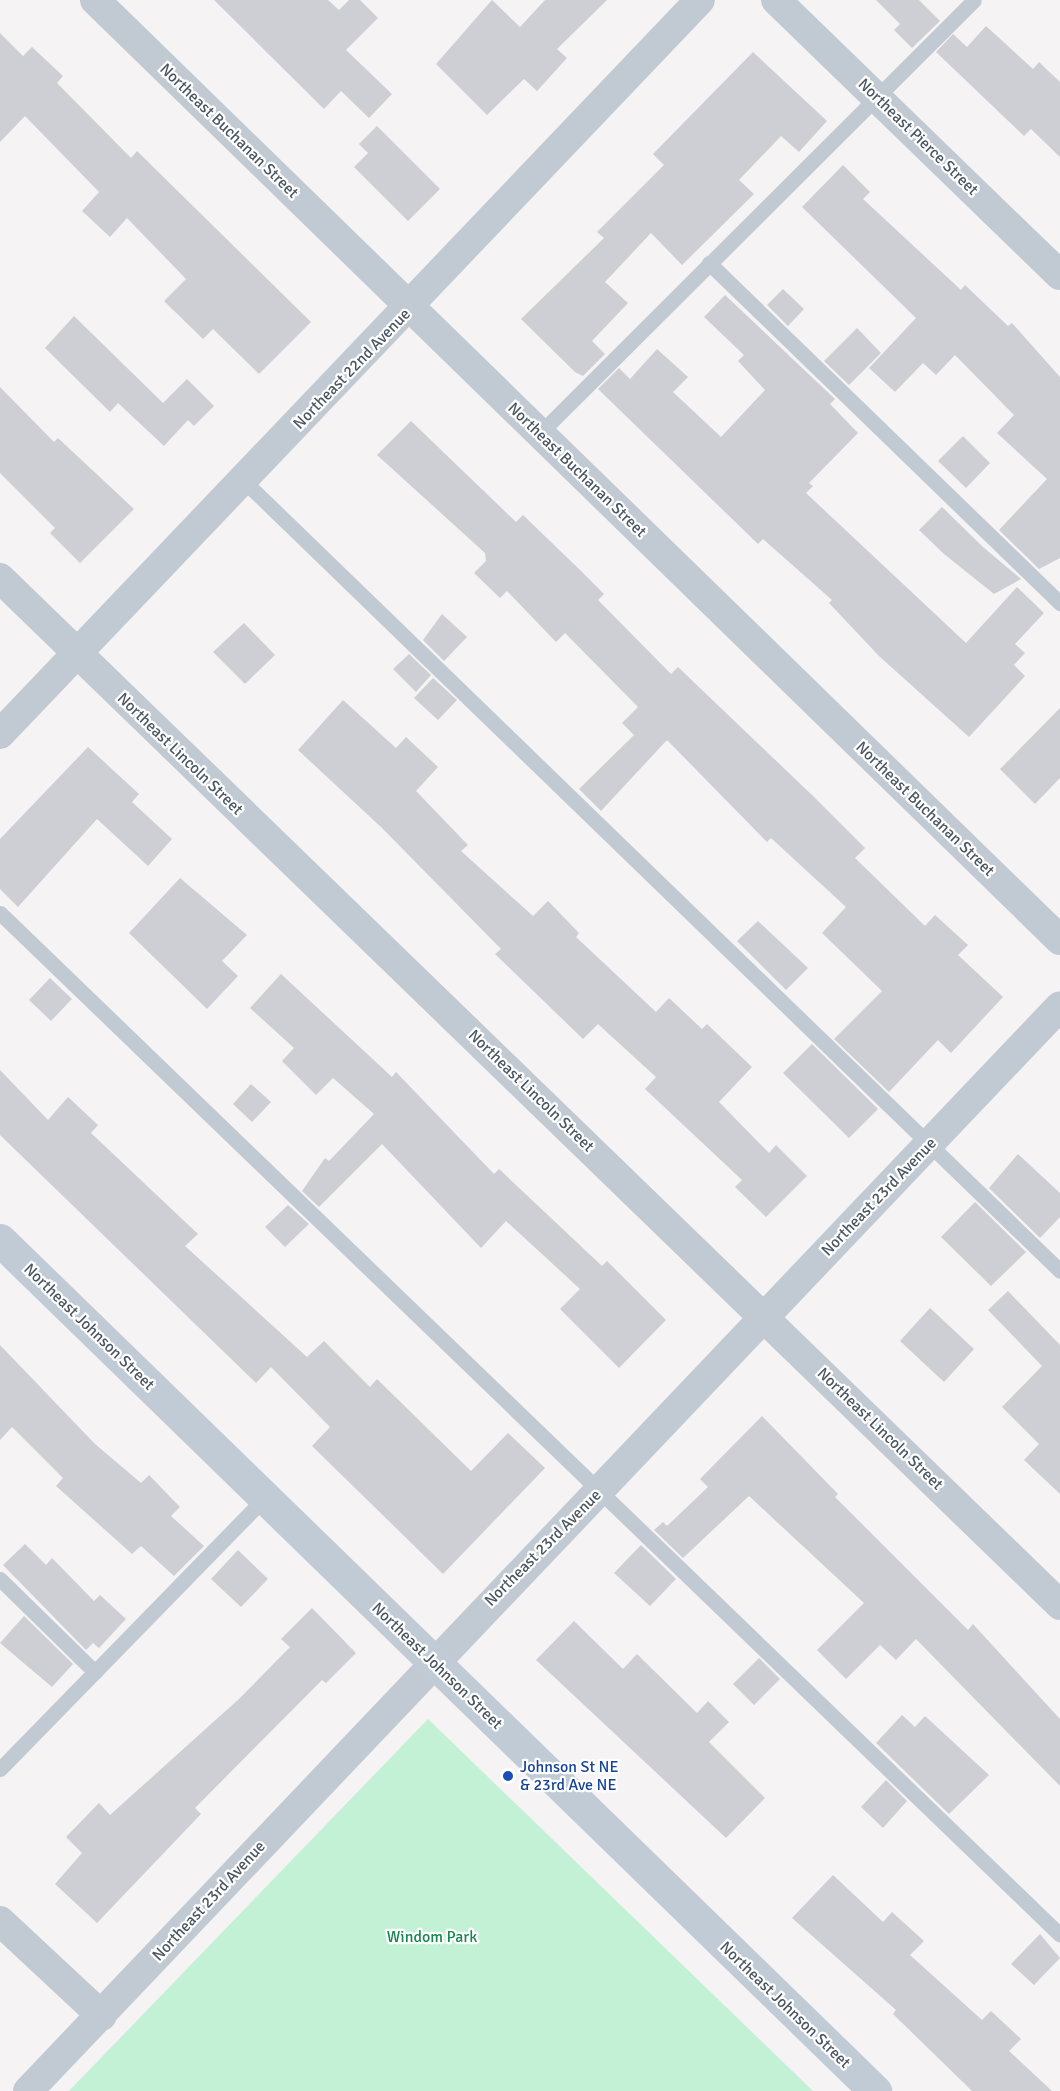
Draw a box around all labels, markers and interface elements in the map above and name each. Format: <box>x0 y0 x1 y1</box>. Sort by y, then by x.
street label: Northeast Buchanan Street <box>156 60 302 202</box>
street label: Northeast Pierce Street <box>854 75 982 199</box>
street label: Northeast 22nd Avenue <box>290 305 414 433</box>
street label: Northeast Buchanan Street <box>504 399 650 541</box>
street label: Northeast Lincoln Street <box>113 689 247 819</box>
street label: Northeast Buchanan Street <box>852 738 998 880</box>
street label: Northeast Lincoln Street <box>464 1026 598 1156</box>
street label: Northeast 23rd Avenue <box>818 1134 940 1260</box>
street label: Northeast Johnson Street <box>20 1260 158 1394</box>
street label: Northeast Lincoln Street <box>813 1364 947 1494</box>
street label: Northeast 23rd Avenue <box>481 1486 605 1610</box>
street label: Northeast Johnson Street <box>368 1599 506 1733</box>
place label: Johnson St NE & 23rd Ave NE <box>520 1757 618 1795</box>
marker: Johnson St NE & 23rd Ave NE <box>501 1769 515 1783</box>
street label: Northeast 23rd Avenue <box>148 1837 270 1965</box>
park label: Windom Park <box>387 1927 477 1947</box>
street label: Northeast Johnson Street <box>716 1938 854 2072</box>

